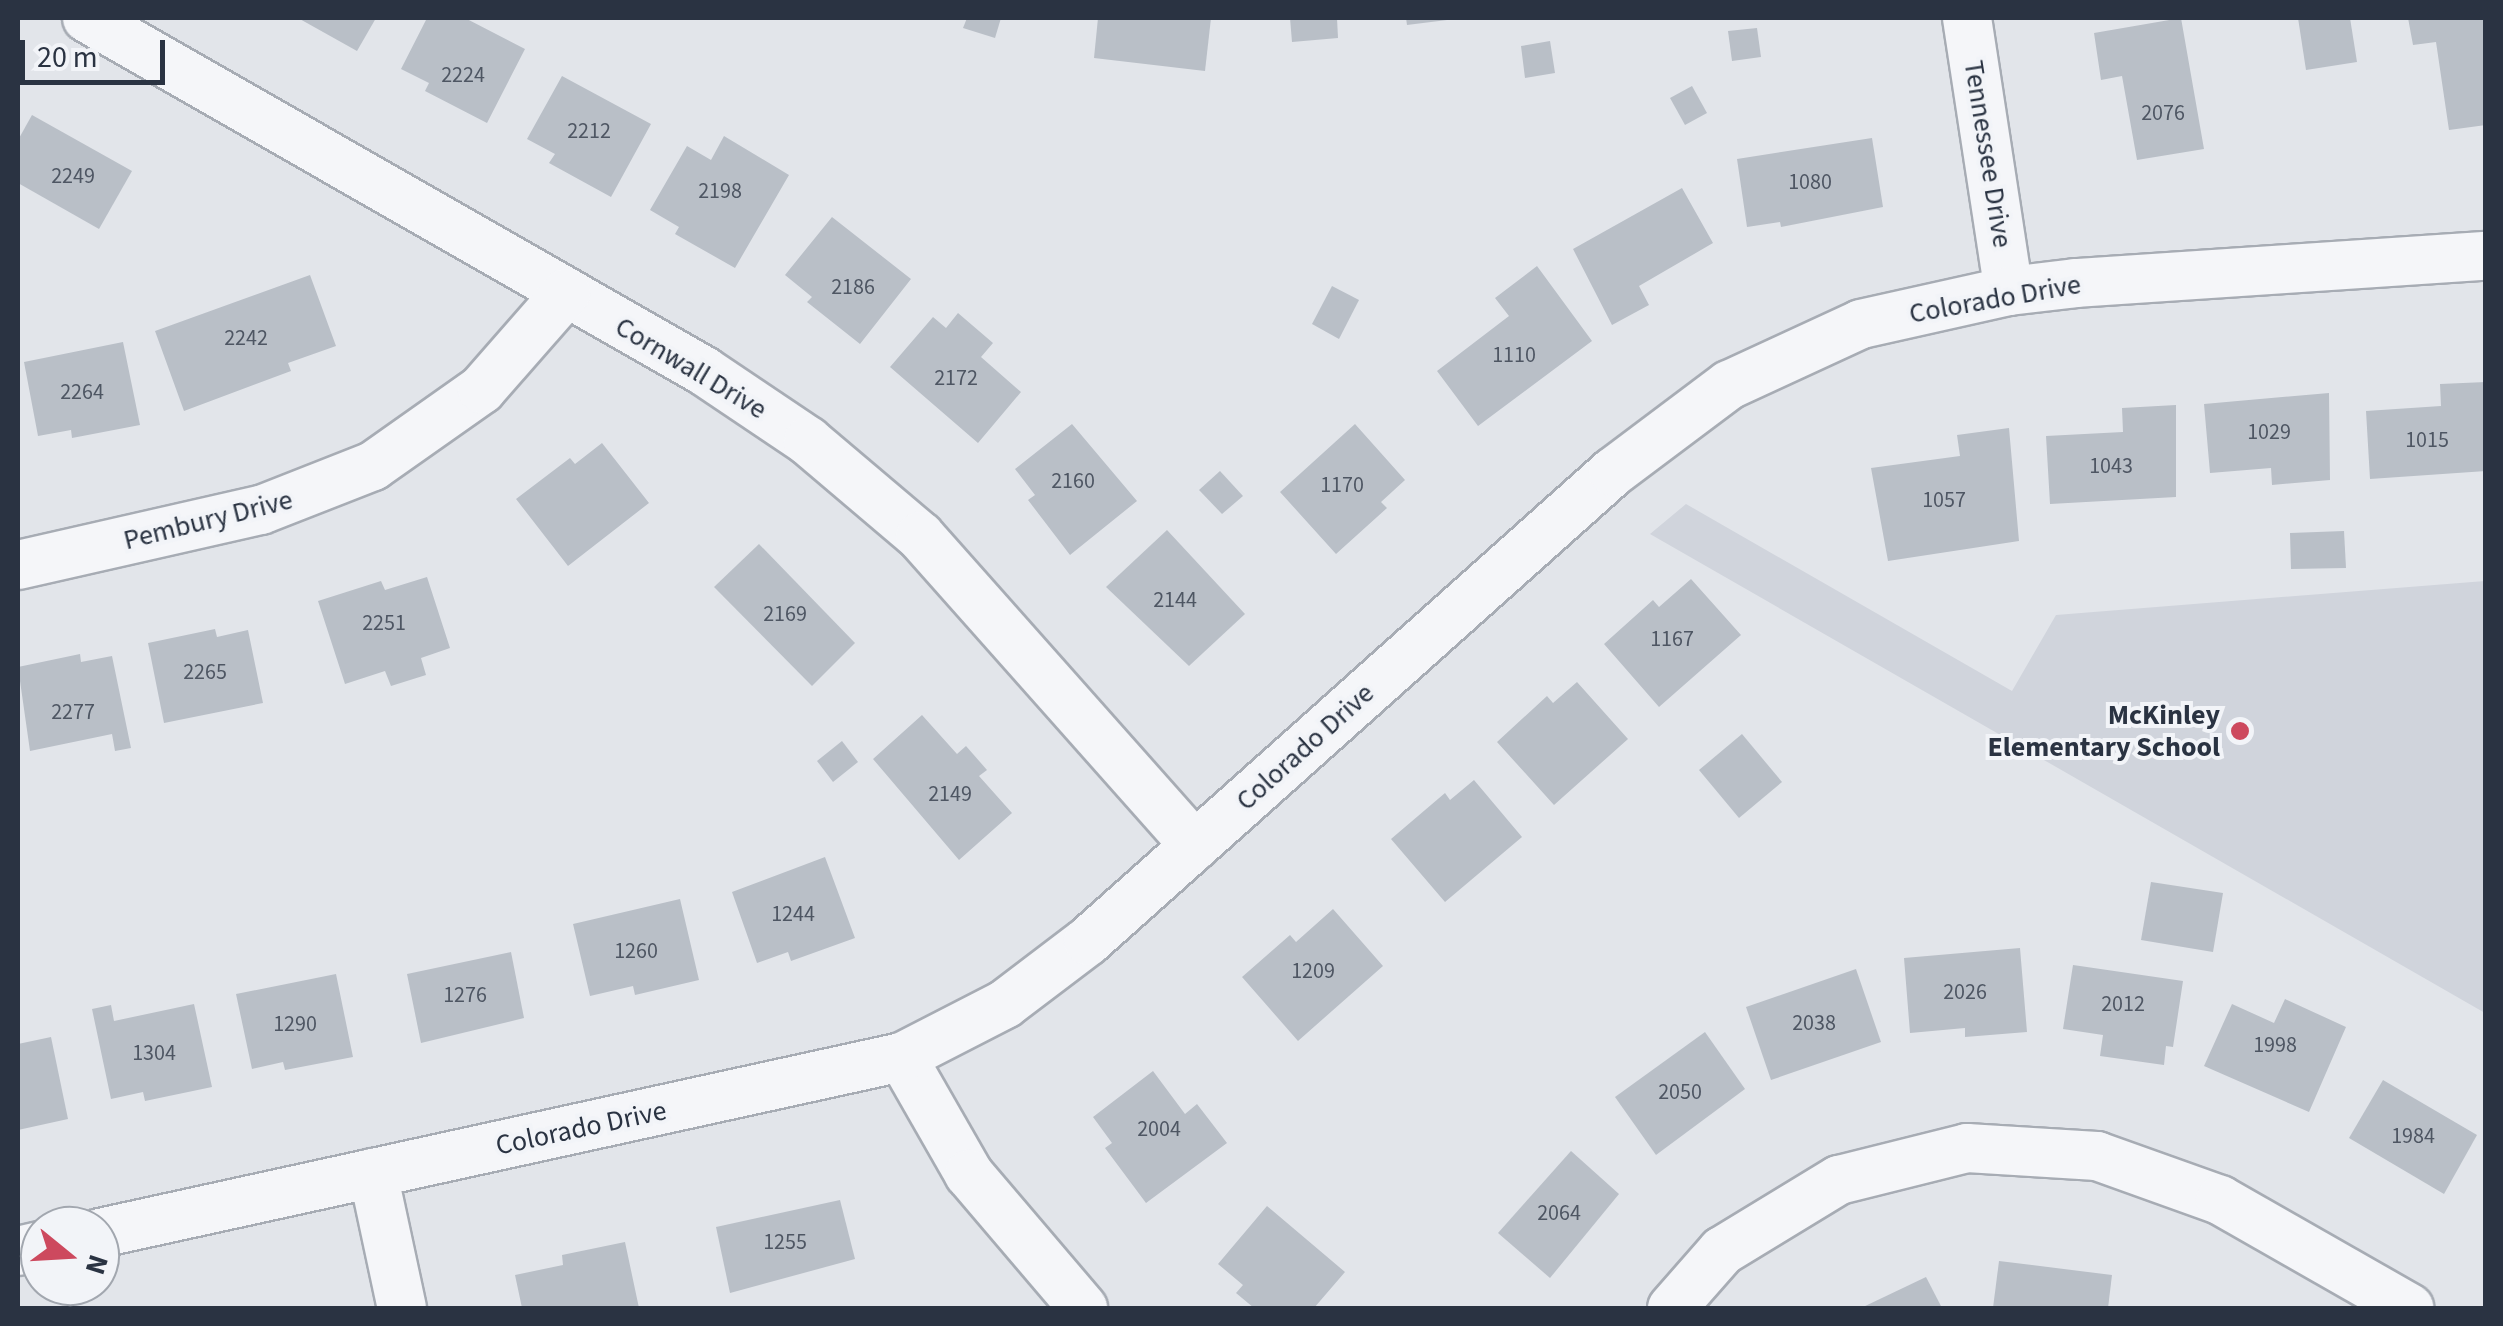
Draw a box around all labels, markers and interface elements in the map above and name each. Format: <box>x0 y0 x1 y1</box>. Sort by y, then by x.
scale bar <box>25 20 170 82</box>
text: 20 m <box>37 36 98 79</box>
street label: Tennessee Drive <box>1957 58 2019 250</box>
house number: 2224 <box>441 63 485 89</box>
house number: 2076 <box>2141 101 2185 127</box>
house number: 2212 <box>567 119 611 145</box>
house number: 2249 <box>51 164 95 190</box>
house number: 1080 <box>1788 170 1832 196</box>
house number: 2198 <box>698 179 742 205</box>
street label: Colorado Drive <box>1907 267 2083 331</box>
house number: 2186 <box>831 275 875 301</box>
street label: Cornwall Drive <box>609 310 773 426</box>
house number: 2242 <box>224 326 268 352</box>
house number: 1110 <box>1492 343 1536 369</box>
house number: 2172 <box>934 366 978 392</box>
house number: 2264 <box>60 380 104 406</box>
house number: 1029 <box>2247 420 2291 446</box>
house number: 1015 <box>2405 428 2449 454</box>
house number: 1043 <box>2089 454 2133 480</box>
house number: 2160 <box>1051 469 1095 495</box>
house number: 1170 <box>1320 473 1364 499</box>
street label: Pembury Drive <box>120 483 296 557</box>
house number: 1057 <box>1922 488 1966 514</box>
house number: 2144 <box>1153 588 1197 614</box>
house number: 2169 <box>763 602 807 628</box>
house number: 2251 <box>362 611 406 637</box>
house number: 1167 <box>1650 627 1694 653</box>
house number: 2265 <box>183 660 227 686</box>
street label: Colorado Drive <box>1229 676 1381 818</box>
place label: McKinley Elementary School <box>1987 698 2220 764</box>
house number: 2277 <box>51 700 95 726</box>
marker: McKinley Elementary School <box>2229 720 2251 742</box>
house number: 2149 <box>928 782 972 808</box>
house number: 1244 <box>771 902 815 928</box>
house number: 1260 <box>614 939 658 965</box>
house number: 1209 <box>1291 959 1335 985</box>
house number: 2026 <box>1943 980 1987 1006</box>
house number: 1276 <box>443 983 487 1009</box>
house number: 2012 <box>2101 992 2145 1018</box>
house number: 2038 <box>1792 1011 1836 1037</box>
house number: 1290 <box>273 1012 317 1038</box>
house number: 1998 <box>2253 1033 2297 1059</box>
house number: 1304 <box>132 1041 176 1067</box>
house number: 2050 <box>1658 1080 1702 1106</box>
street label: Colorado Drive <box>493 1094 669 1162</box>
house number: 2004 <box>1137 1117 1181 1143</box>
house number: 1984 <box>2391 1124 2435 1150</box>
house number: 2064 <box>1537 1201 1581 1227</box>
north arrow <box>20 1206 120 1306</box>
house number: 1255 <box>763 1230 807 1256</box>
text: N <box>75 1250 119 1280</box>

